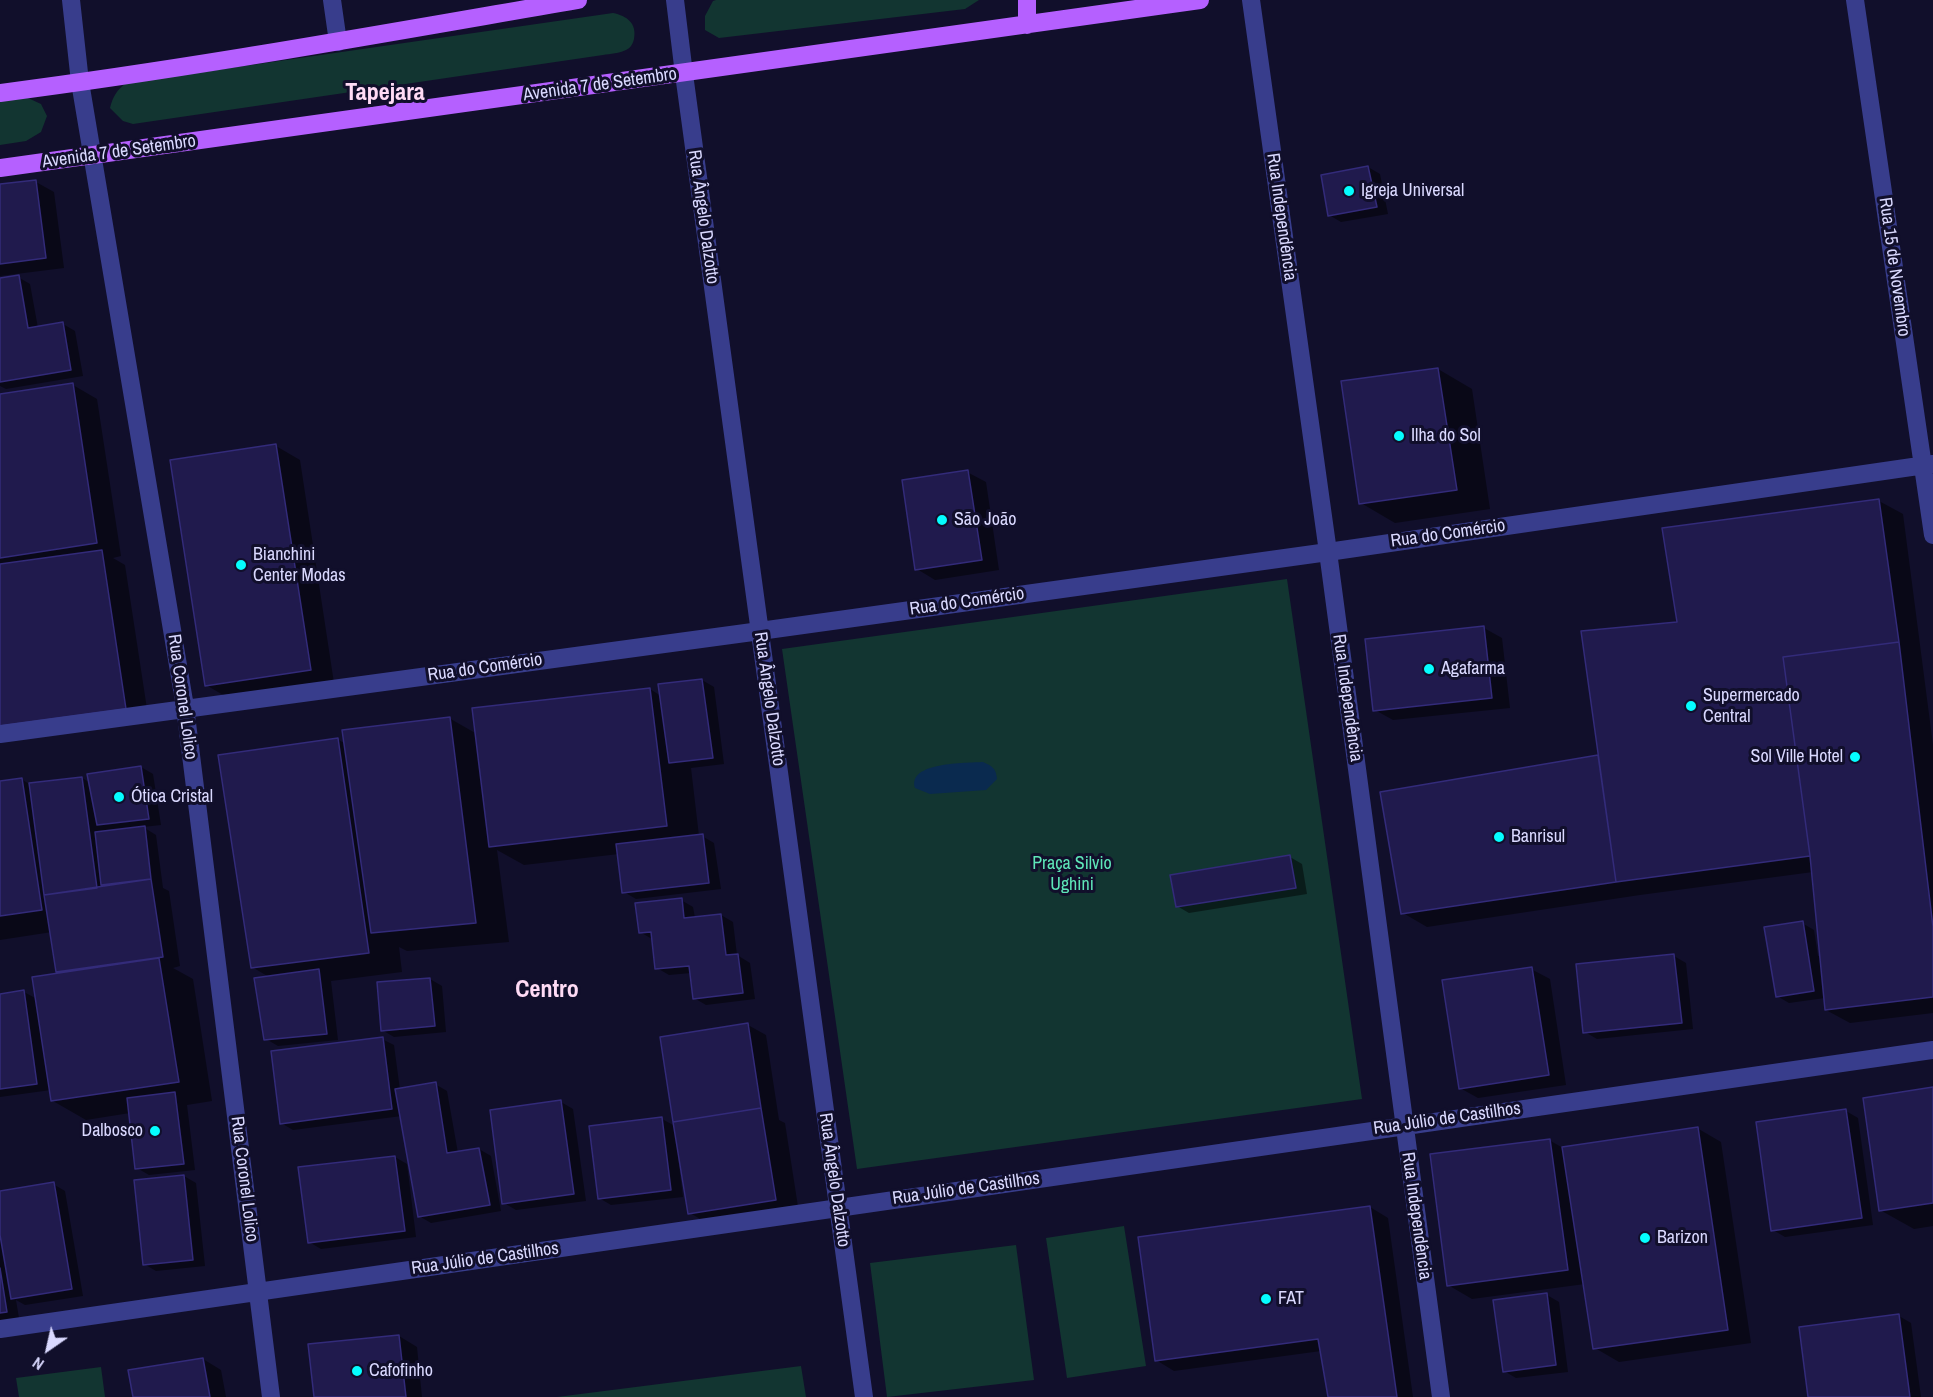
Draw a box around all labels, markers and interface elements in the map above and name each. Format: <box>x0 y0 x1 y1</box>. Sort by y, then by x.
street label: Avenida 7 de Setembro <box>522 64 678 106</box>
district label: Tapejara <box>345 80 425 108</box>
street label: Avenida 7 de Setembro <box>41 131 197 173</box>
street label: Rua Ângelo Dalzotto <box>683 148 723 286</box>
street label: Rua Independência <box>1261 152 1301 282</box>
place label: Igreja Universal <box>1361 180 1464 202</box>
marker: Igreja Universal <box>1342 184 1356 198</box>
street label: Rua 15 de Novembro <box>1874 196 1914 338</box>
place label: Ilha do Sol <box>1411 425 1481 447</box>
marker: Ilha do Sol <box>1392 429 1406 443</box>
place label: São João <box>954 509 1016 531</box>
marker: São João <box>935 513 949 527</box>
street label: Rua do Comércio <box>1389 515 1507 553</box>
place label: Bianchini Center Modas <box>253 544 346 586</box>
marker: Bianchini Center Modas <box>234 558 248 572</box>
street label: Rua do Comércio <box>908 583 1026 621</box>
street label: Rua Ângelo Dalzotto <box>749 630 789 768</box>
street label: Rua Coronel Lolico <box>163 633 201 761</box>
street label: Rua Independência <box>1327 633 1367 763</box>
street label: Rua do Comércio <box>426 649 544 687</box>
place label: Agafarma <box>1441 658 1505 680</box>
marker: Agafarma <box>1422 662 1436 676</box>
place label: Supermercado Central <box>1703 685 1800 728</box>
marker: Supermercado Central <box>1684 699 1698 713</box>
place label: Sol Ville Hotel <box>1751 746 1843 768</box>
marker: Sol Ville Hotel <box>1848 750 1862 764</box>
place label: Ótica Cristal <box>131 786 213 808</box>
marker: Ótica Cristal <box>112 790 126 804</box>
place label: Banrisul <box>1511 826 1565 848</box>
marker: Banrisul <box>1492 830 1506 844</box>
park label: Praça Silvio Ughini <box>1032 853 1112 896</box>
district label: Centro <box>515 977 579 1005</box>
street label: Rua Júlio de Castilhos <box>1372 1098 1522 1140</box>
street label: Rua Ângelo Dalzotto <box>814 1111 854 1249</box>
street label: Rua Coronel Lolico <box>226 1115 262 1243</box>
place label: Dalbosco <box>81 1120 143 1142</box>
marker: Dalbosco <box>148 1124 162 1138</box>
street label: Rua Independência <box>1396 1151 1436 1281</box>
street label: Rua Júlio de Castilhos <box>891 1168 1041 1210</box>
place label: Barizon <box>1657 1227 1708 1249</box>
marker: Barizon <box>1638 1231 1652 1245</box>
street label: Rua Júlio de Castilhos <box>410 1238 560 1280</box>
place label: FAT <box>1278 1288 1304 1310</box>
marker: FAT <box>1259 1292 1273 1306</box>
north arrow <box>18 1319 78 1379</box>
text: N <box>28 1352 48 1376</box>
place label: Cafofinho <box>369 1360 433 1382</box>
marker: Cafofinho <box>350 1364 364 1378</box>

